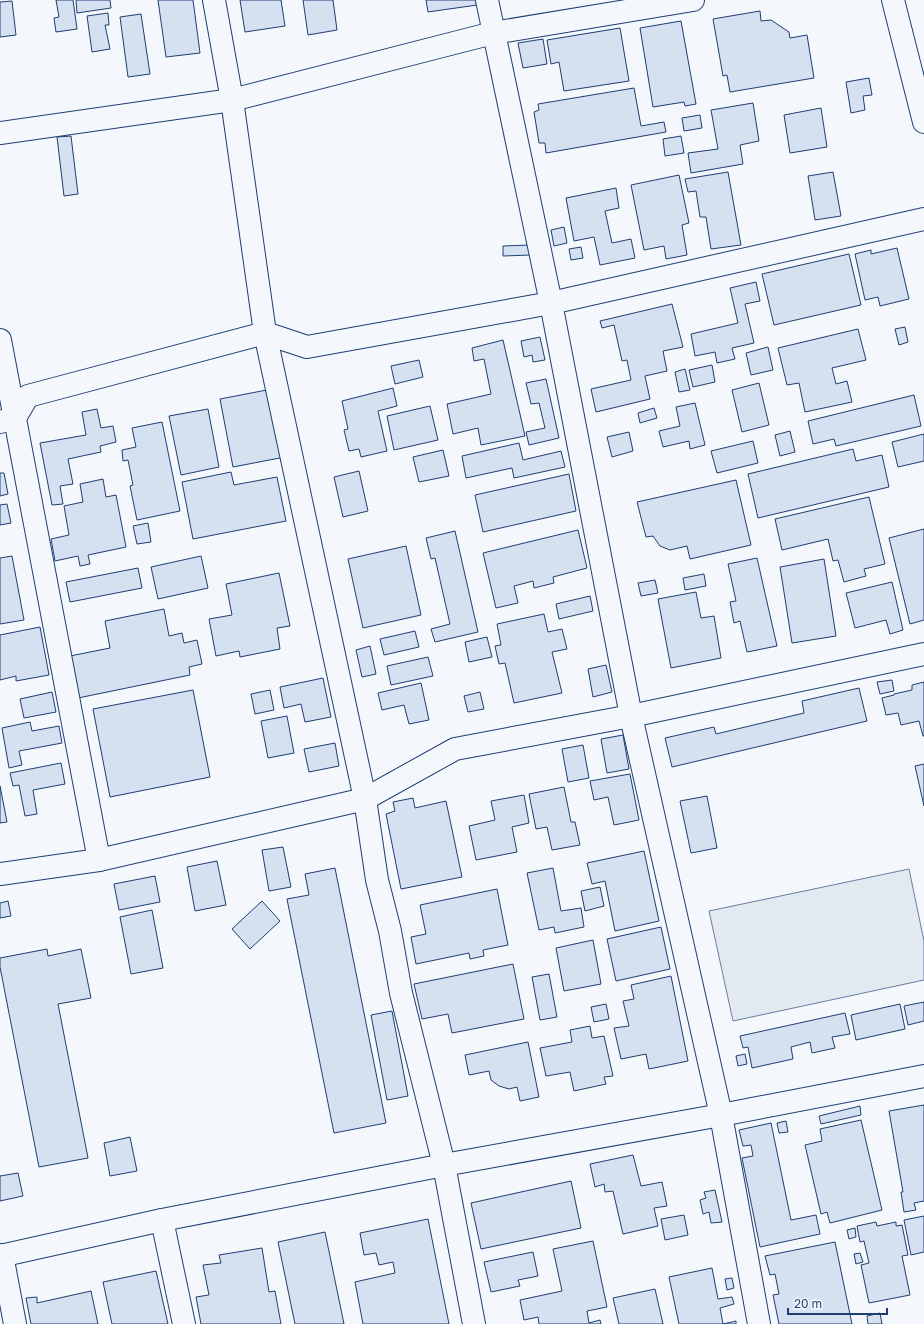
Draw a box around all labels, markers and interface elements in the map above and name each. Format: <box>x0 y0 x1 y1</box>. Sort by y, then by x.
scale bar <box>788 1290 887 1316</box>
text: 20 m <box>794 1296 822 1311</box>

